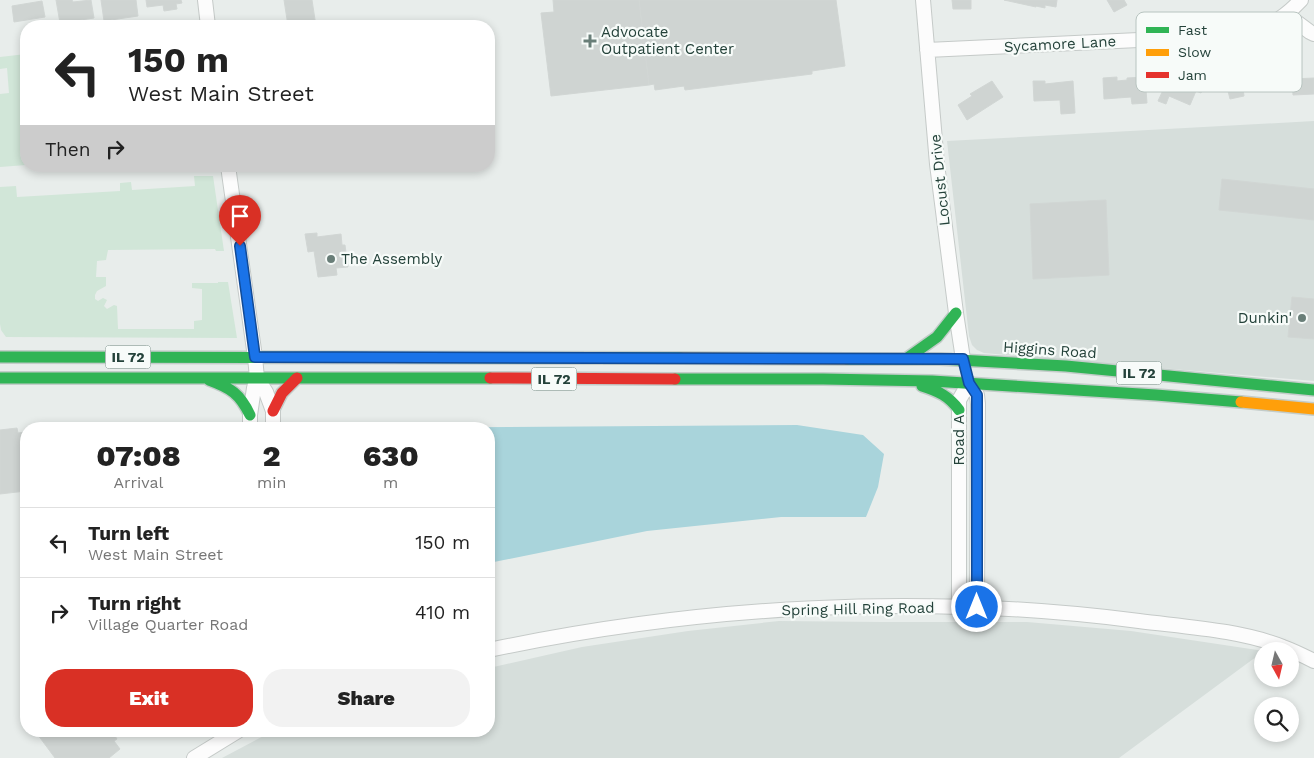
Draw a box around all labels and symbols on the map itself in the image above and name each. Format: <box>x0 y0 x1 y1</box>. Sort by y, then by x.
legend <box>1136 12 1302 92</box>
text: Fast <box>1178 22 1207 38</box>
place label: Advocate Outpatient Center <box>601 23 734 58</box>
street label: Sycamore Lane <box>1004 32 1116 56</box>
marker: Advocate Outpatient Center <box>583 34 597 48</box>
text: Slow <box>1178 44 1211 60</box>
text: Jam <box>1178 67 1207 83</box>
street label: Locust Drive <box>926 133 954 227</box>
pin <box>219 195 261 246</box>
place label: The Assembly <box>341 250 442 268</box>
marker: The Assembly <box>325 253 337 265</box>
place label: Dunkin' <box>1238 309 1292 327</box>
marker: Dunkin' <box>1296 312 1308 324</box>
street label: Higgins Road <box>1003 338 1097 362</box>
road number: IL 72 <box>106 346 150 368</box>
road number: IL 72 <box>1116 362 1162 384</box>
road number: IL 72 <box>532 368 576 390</box>
street label: Road A <box>950 414 968 466</box>
position arrow <box>950 580 1002 632</box>
street label: Spring Hill Ring Road <box>781 599 935 619</box>
north arrow <box>1254 642 1299 688</box>

